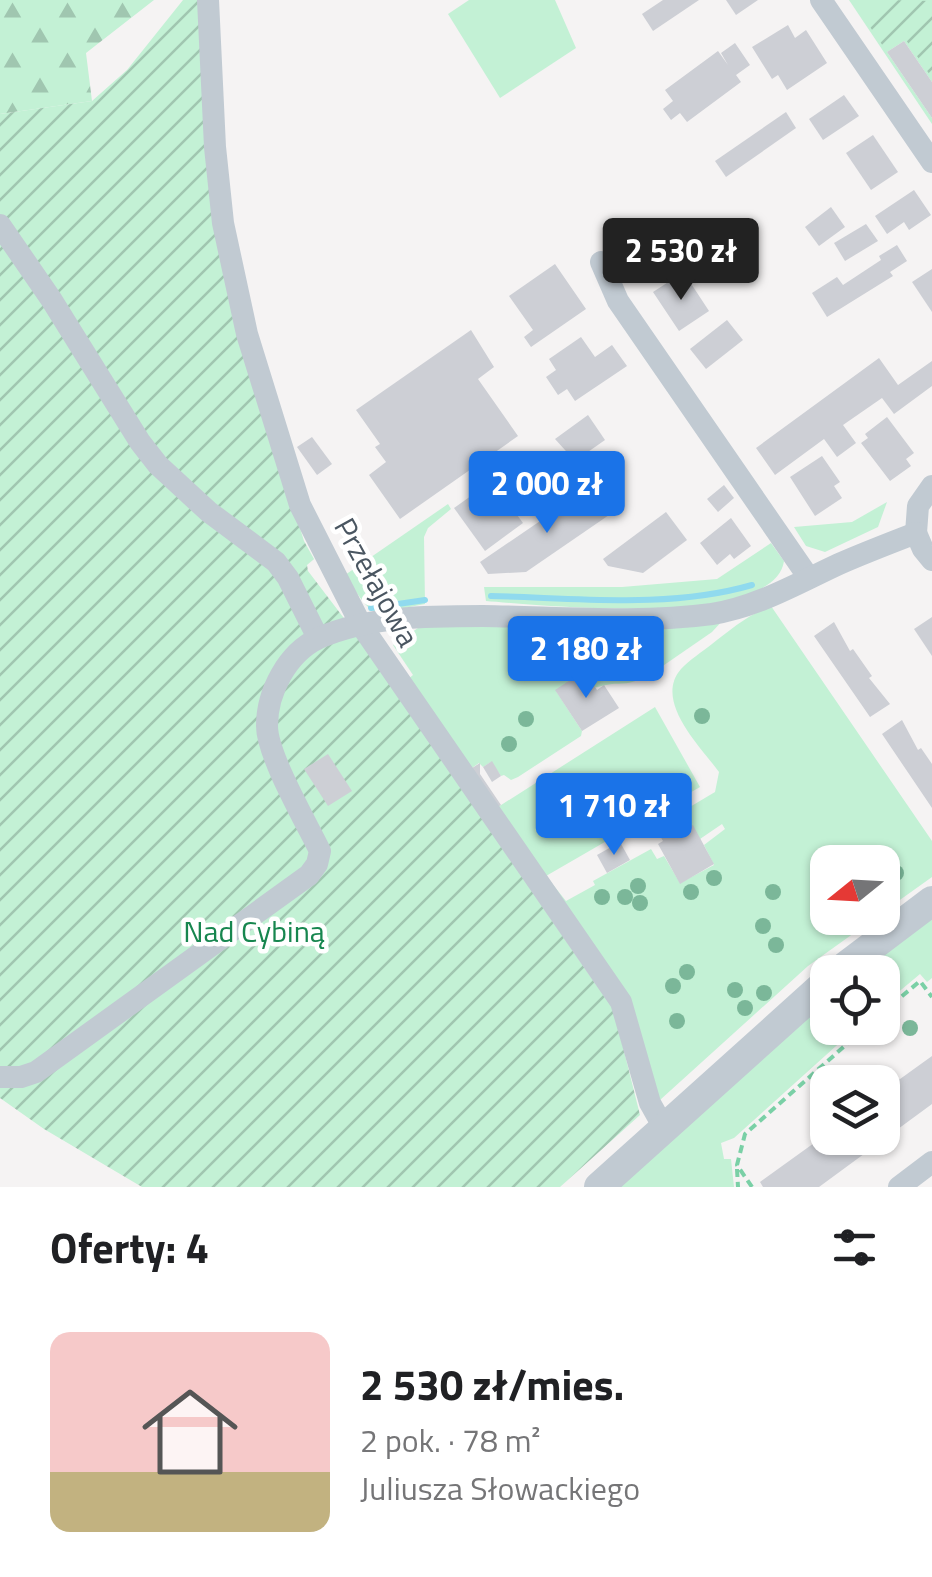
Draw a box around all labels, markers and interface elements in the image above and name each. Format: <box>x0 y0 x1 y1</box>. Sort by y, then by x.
pin: 2 530 zł <box>578 218 784 303</box>
text: 2 530 zł <box>625 226 737 274</box>
pin: 2 000 zł <box>444 451 650 536</box>
text: 2 000 zł <box>491 459 603 507</box>
street label: Przełajowa <box>323 509 431 655</box>
pin: 2 180 zł <box>483 616 689 701</box>
text: 2 180 zł <box>530 624 642 672</box>
pin: 1 710 zł <box>511 773 717 858</box>
text: 1 710 zł <box>558 781 670 829</box>
north arrow <box>810 845 900 935</box>
map controls <box>810 845 900 1155</box>
park label: Nad Cybiną <box>183 908 325 954</box>
button: locate <box>810 955 900 1045</box>
button: layers <box>810 1065 900 1155</box>
text: Oferty: 4 <box>50 1215 209 1279</box>
icon: filters <box>827 1220 882 1275</box>
text: 2 530 zł/mies. <box>360 1352 624 1416</box>
icon: home <box>130 1372 250 1492</box>
text: 2 pok. · 78 m² <box>360 1416 541 1464</box>
text: Juliusza Słowackiego <box>360 1464 640 1512</box>

